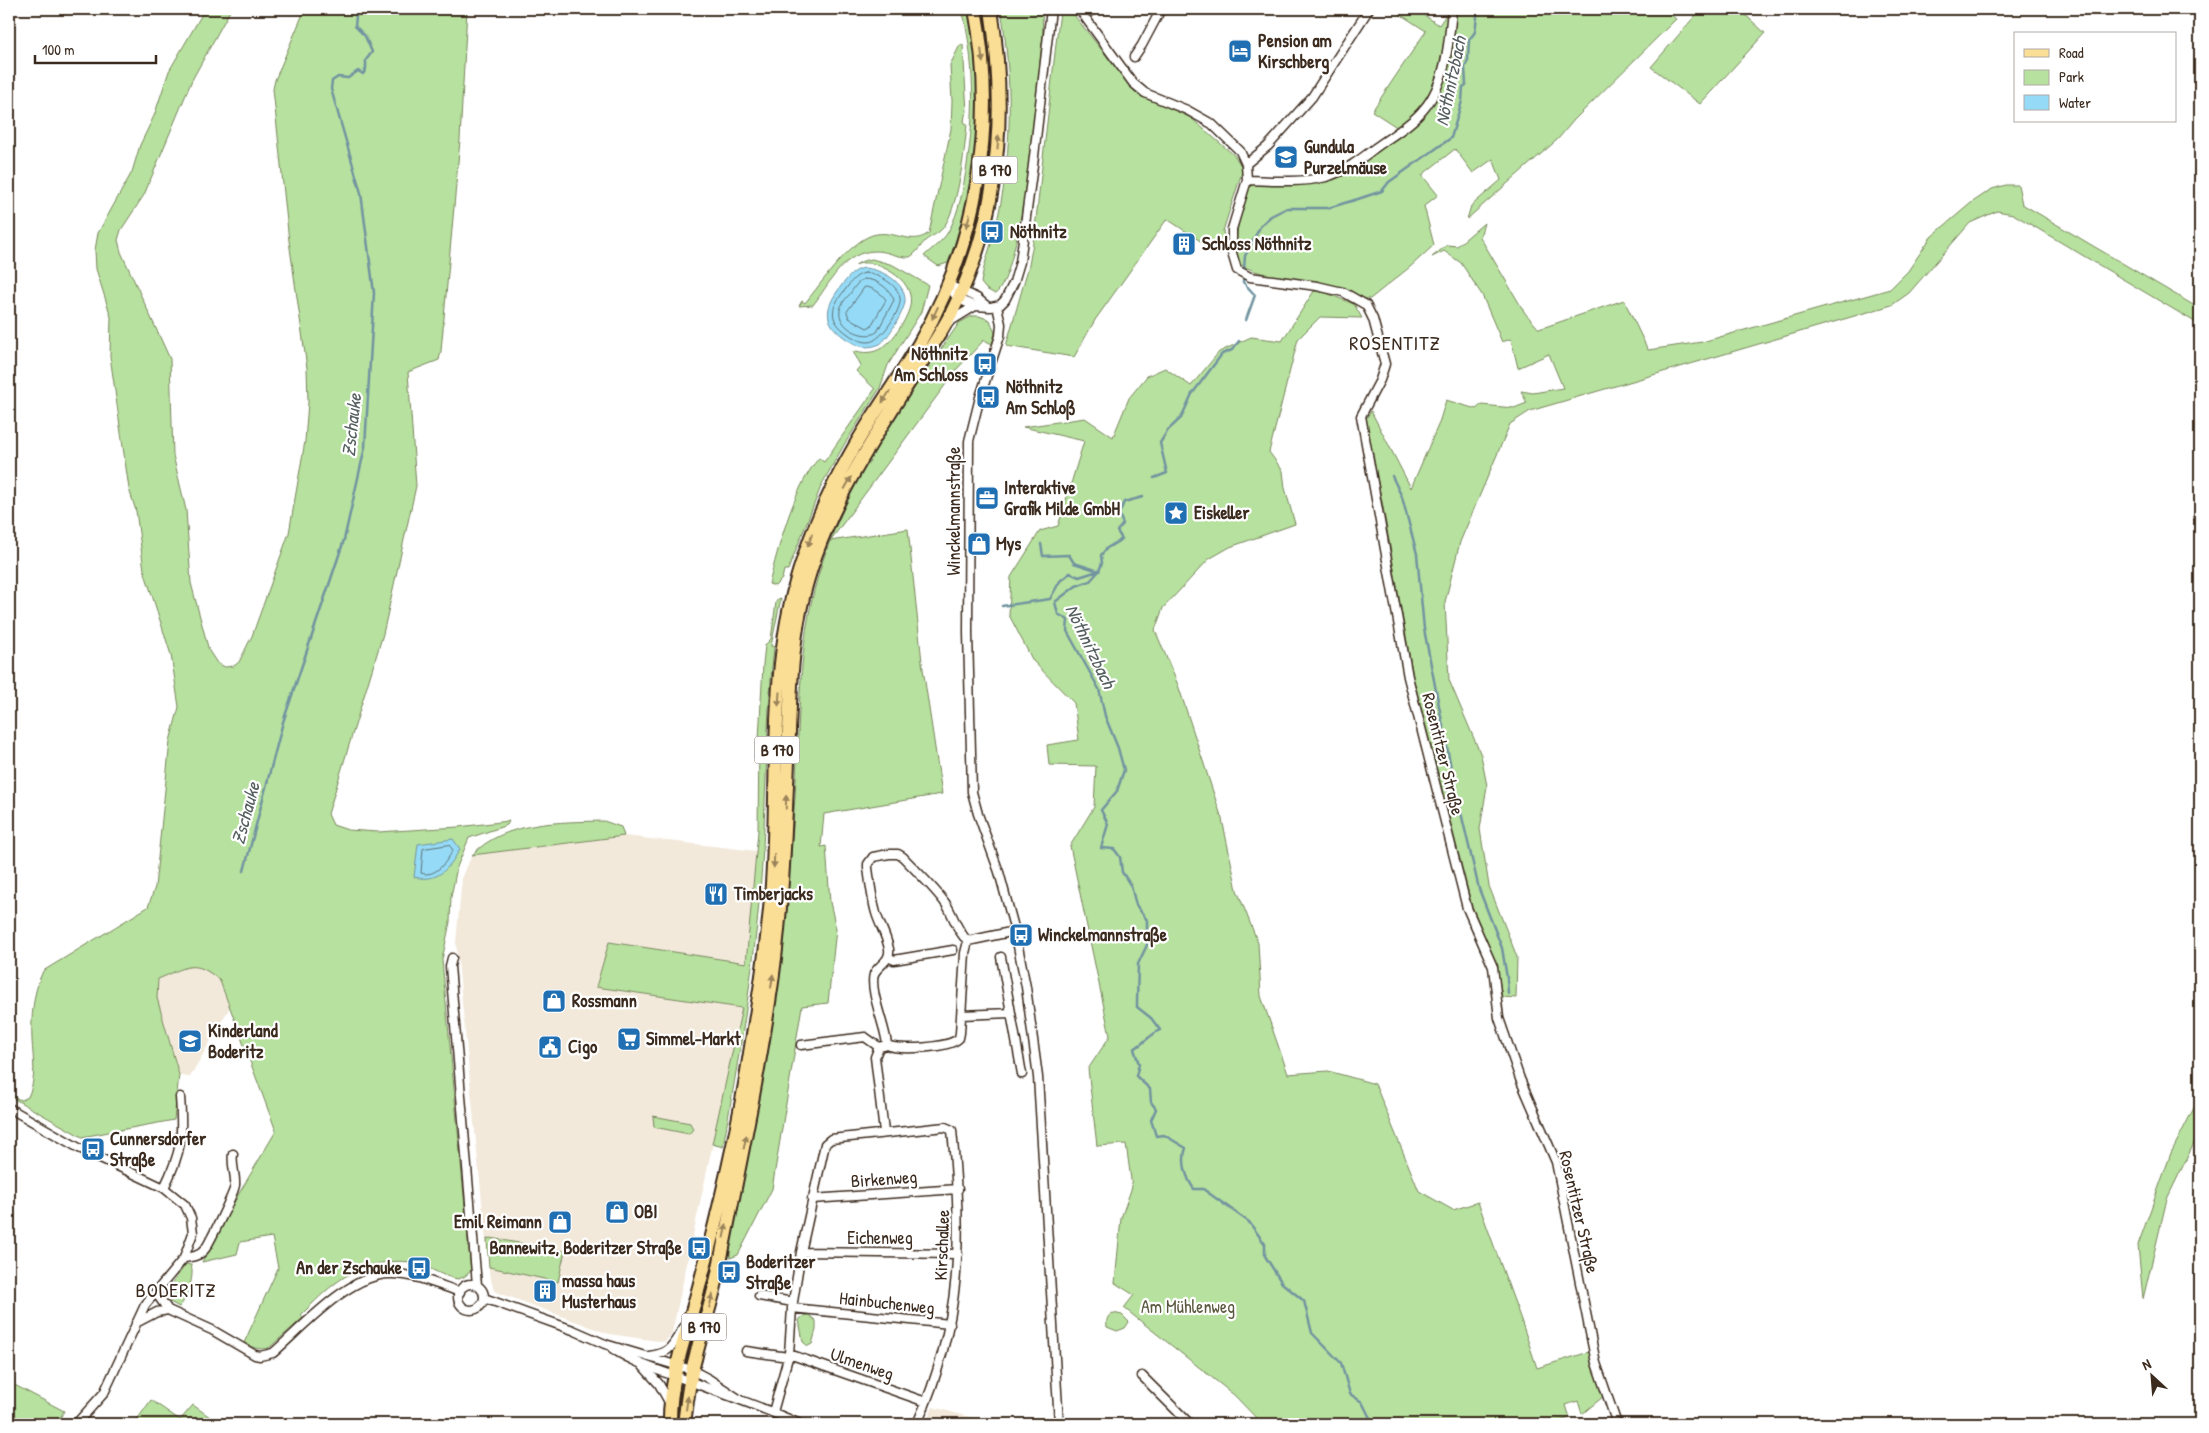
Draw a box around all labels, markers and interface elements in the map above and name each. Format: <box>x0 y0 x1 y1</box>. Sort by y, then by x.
place label: Pension am Kirschberg <box>1258 28 1332 75</box>
scale bar <box>35 32 156 64</box>
water label: Nöthnitzbach <box>1428 32 1473 128</box>
legend <box>2014 32 2176 122</box>
hotel icon: Pension am Kirschberg <box>1227 38 1253 64</box>
text: 100 m <box>42 39 75 60</box>
text: Road <box>2059 42 2084 63</box>
one-way arrow <box>978 48 986 64</box>
text: Park <box>2059 66 2084 87</box>
text: Water <box>2059 92 2091 113</box>
one-way arrow <box>994 133 1002 149</box>
place label: Gundula Purzelmäuse <box>1304 134 1388 180</box>
school or university icon: Gundula Purzelmäuse <box>1273 144 1299 170</box>
road number: B 170 <box>972 156 1018 184</box>
one-way arrow <box>964 213 972 228</box>
bus stop icon: Nöthnitz <box>979 219 1005 245</box>
place label: Nöthnitz <box>1010 219 1067 244</box>
building icon: Schloss Nöthnitz <box>1171 231 1197 257</box>
place label: Schloss Nöthnitz <box>1202 231 1312 256</box>
one-way arrow <box>931 306 939 320</box>
district label: ROSENTITZ <box>1349 329 1441 356</box>
place label: Nöthnitz Am Schloss <box>894 341 968 387</box>
bus stop icon: Nöthnitz Am Schloss <box>972 351 998 377</box>
place label: Nöthnitz Am Schloß <box>1006 374 1076 421</box>
bus stop icon: Nöthnitz Am Schloß <box>975 384 1001 410</box>
one-way arrow <box>881 390 891 403</box>
water label: Zschauke <box>335 391 367 458</box>
street label: Winckelmannstraße <box>941 446 966 576</box>
place label: Interaktive Grafik Milde GmbH <box>1004 475 1121 521</box>
one-way arrow <box>844 476 852 490</box>
office icon: Interaktive Grafik Milde GmbH <box>974 485 1000 511</box>
place icon: Eiskeller <box>1163 500 1189 526</box>
place label: Eiskeller <box>1194 500 1249 525</box>
shop icon: Mys <box>966 531 992 557</box>
place label: Mys <box>996 531 1021 557</box>
one-way arrow <box>806 532 813 547</box>
water label: Nöthnitzbach <box>1059 600 1123 694</box>
street label: Rosentitzer Straße <box>1416 690 1471 818</box>
one-way arrow <box>775 691 783 707</box>
road number: B 170 <box>754 736 800 764</box>
water label: Zschauke <box>224 778 266 847</box>
one-way arrow <box>783 794 791 810</box>
one-way arrow <box>769 853 777 869</box>
restaurant icon: Timberjacks <box>703 881 729 907</box>
place label: Timberjacks <box>733 881 813 906</box>
bus stop icon: Winckelmannstraße <box>1008 922 1034 948</box>
place label: Winckelmannstraße <box>1038 922 1168 948</box>
one-way arrow <box>768 973 776 989</box>
shop icon: Rossmann <box>541 988 567 1014</box>
place label: Rossmann <box>572 988 637 1013</box>
place label: Kinderland Boderitz <box>208 1018 278 1064</box>
supermarket icon: Simmel-Markt <box>616 1026 642 1052</box>
place label: Simmel-Markt <box>646 1026 741 1051</box>
school or university icon: Kinderland Boderitz <box>177 1028 203 1054</box>
public building icon: Cigo <box>537 1034 563 1060</box>
place label: Cigo <box>568 1034 598 1060</box>
place label: Cunnersdorfer Straße <box>110 1126 206 1173</box>
one-way arrow <box>741 1134 749 1149</box>
bus stop icon: Cunnersdorfer Straße <box>80 1136 106 1162</box>
street label: Rosentitzer Straße <box>1553 1148 1606 1276</box>
street label: Birkenweg <box>850 1164 918 1193</box>
shop icon: OBI <box>604 1199 630 1225</box>
place label: OBI <box>634 1199 657 1224</box>
place label: Emil Reimann <box>454 1209 542 1234</box>
shop icon: Emil Reimann <box>547 1209 573 1235</box>
street label: Kirschallee <box>928 1209 955 1281</box>
one-way arrow <box>721 1223 729 1239</box>
street label: Eichenweg <box>847 1225 913 1250</box>
place label: Bannewitz, Boderitzer Straße <box>490 1235 683 1261</box>
bus stop icon: Bannewitz, Boderitzer Straße <box>686 1235 712 1261</box>
place label: Boderitzer Straße <box>746 1249 816 1296</box>
place label: An der Zschauke <box>296 1255 403 1280</box>
bus stop icon: An der Zschauke <box>406 1255 432 1281</box>
bus stop icon: Boderitzer Straße <box>716 1259 742 1285</box>
place label: massa haus Musterhaus <box>562 1268 636 1314</box>
district label: BODERITZ <box>136 1276 216 1303</box>
building icon: massa haus Musterhaus <box>532 1278 558 1304</box>
street label: Hainbuchenweg <box>838 1285 936 1320</box>
one-way arrow <box>708 1293 716 1308</box>
park label: Am Mühlenweg <box>1141 1294 1235 1319</box>
road number: B 170 <box>682 1314 726 1340</box>
street label: Ulmenweg <box>827 1341 897 1386</box>
north arrow <box>2126 1350 2176 1400</box>
text: N <box>2139 1353 2154 1374</box>
one-way arrow <box>683 1395 691 1411</box>

